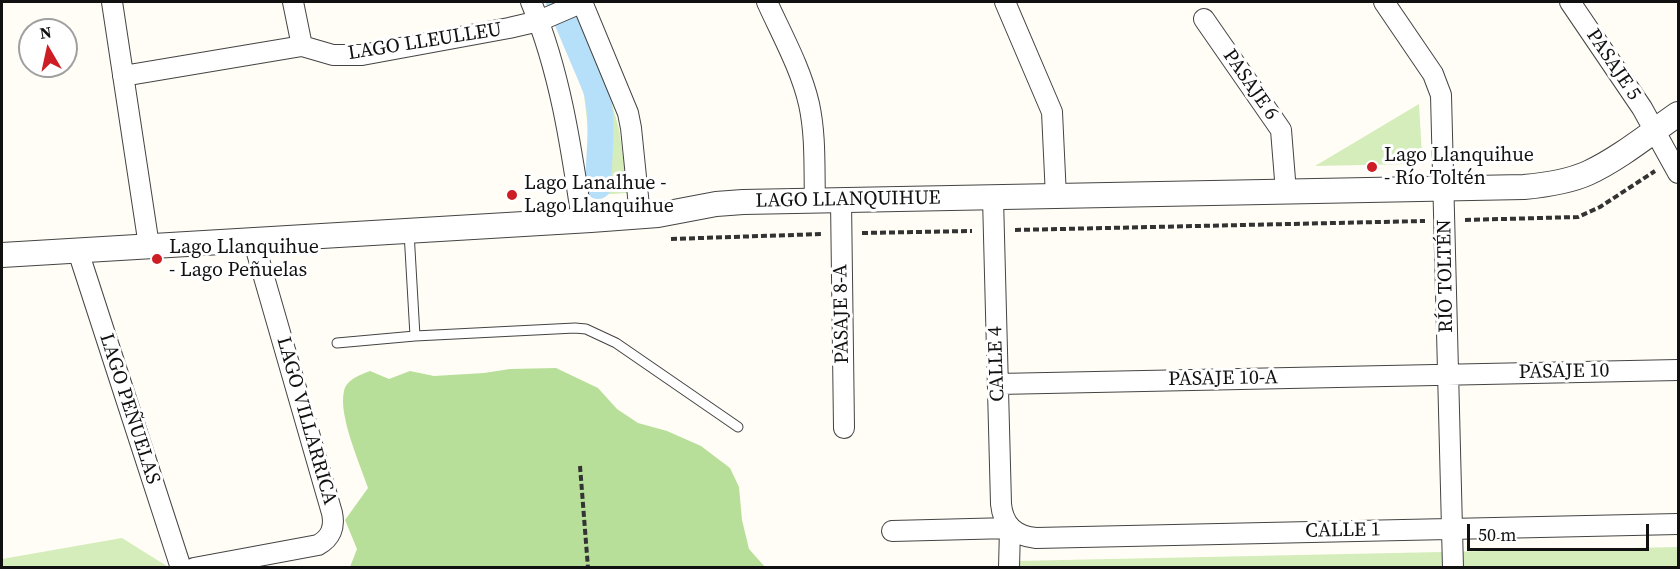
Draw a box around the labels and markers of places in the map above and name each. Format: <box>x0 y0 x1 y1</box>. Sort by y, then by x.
place label: Lago Llanquihue - Río Toltén <box>1384 144 1534 191</box>
marker: Lago Llanquihue - Río Toltén <box>1365 160 1379 174</box>
place label: Lago Lanalhue - Lago Llanquihue <box>524 172 674 219</box>
marker: Lago Lanalhue - Lago Llanquihue <box>505 188 519 202</box>
place label: Lago Llanquihue - Lago Peñuelas <box>169 236 319 283</box>
marker: Lago Llanquihue - Lago Peñuelas <box>150 252 164 266</box>

